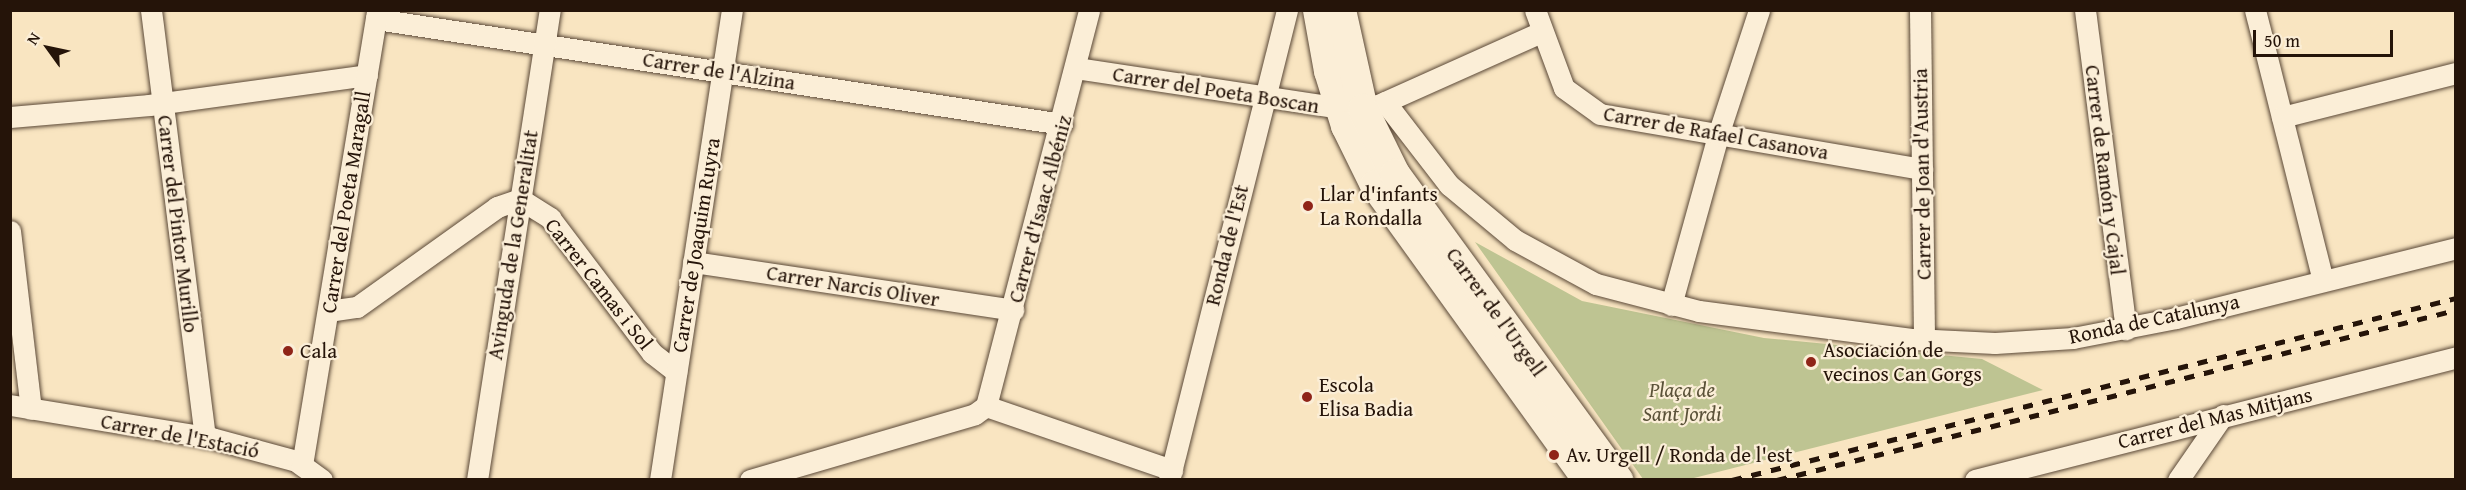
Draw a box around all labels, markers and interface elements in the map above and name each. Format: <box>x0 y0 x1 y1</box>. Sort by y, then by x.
north arrow <box>18 18 78 78</box>
scale bar <box>2256 18 2396 56</box>
text: N <box>20 27 46 49</box>
text: 50 m <box>2264 27 2300 54</box>
street label: Carrer de l'Alzina <box>641 47 797 95</box>
street label: Carrer del Poeta Boscan <box>1111 61 1321 119</box>
street label: Carrer de Ramón y Cajal <box>2080 64 2130 276</box>
street label: Carrer de Joan d'Austria <box>1908 68 1936 280</box>
street label: Carrer del Poeta Maragall <box>316 89 376 315</box>
street label: Carrer de Rafael Casanova <box>1602 101 1830 165</box>
street label: Carrer d'Isaac Albéniz <box>1003 113 1077 305</box>
street label: Carrer del Pintor Murillo <box>152 114 204 334</box>
street label: Avinguda de la Generalitat <box>482 128 544 362</box>
street label: Carrer de Joaquim Ruyra <box>667 136 725 354</box>
place label: Llar d'infants La Rondalla <box>1320 181 1438 231</box>
street label: Ronda de l'Est <box>1200 182 1254 308</box>
marker: Llar d'infants La Rondalla <box>1301 199 1315 213</box>
street label: Carrer Camas i Sol <box>540 213 658 355</box>
street label: Carrer de l'Urgell <box>1441 243 1551 381</box>
street label: Carrer Narcis Oliver <box>765 260 941 312</box>
street label: Ronda de Catalunya <box>2066 289 2242 349</box>
place label: Asociación de vecinos Can Gorgs <box>1823 337 1982 387</box>
place label: Cala <box>300 338 337 364</box>
marker: Cala <box>281 344 295 358</box>
marker: Asociación de vecinos Can Gorgs <box>1804 355 1818 369</box>
place label: Escola Elisa Badia <box>1319 372 1413 422</box>
park label: Plaça de Sant Jordi <box>1643 377 1721 427</box>
street label: Carrer del Mas Mitjans <box>2115 382 2315 454</box>
marker: Escola Elisa Badia <box>1300 390 1314 404</box>
street label: Carrer de l'Estació <box>99 408 261 464</box>
place label: Av. Urgell / Ronda de l'est <box>1566 442 1793 468</box>
marker: Av. Urgell / Ronda de l'est <box>1547 448 1561 462</box>

